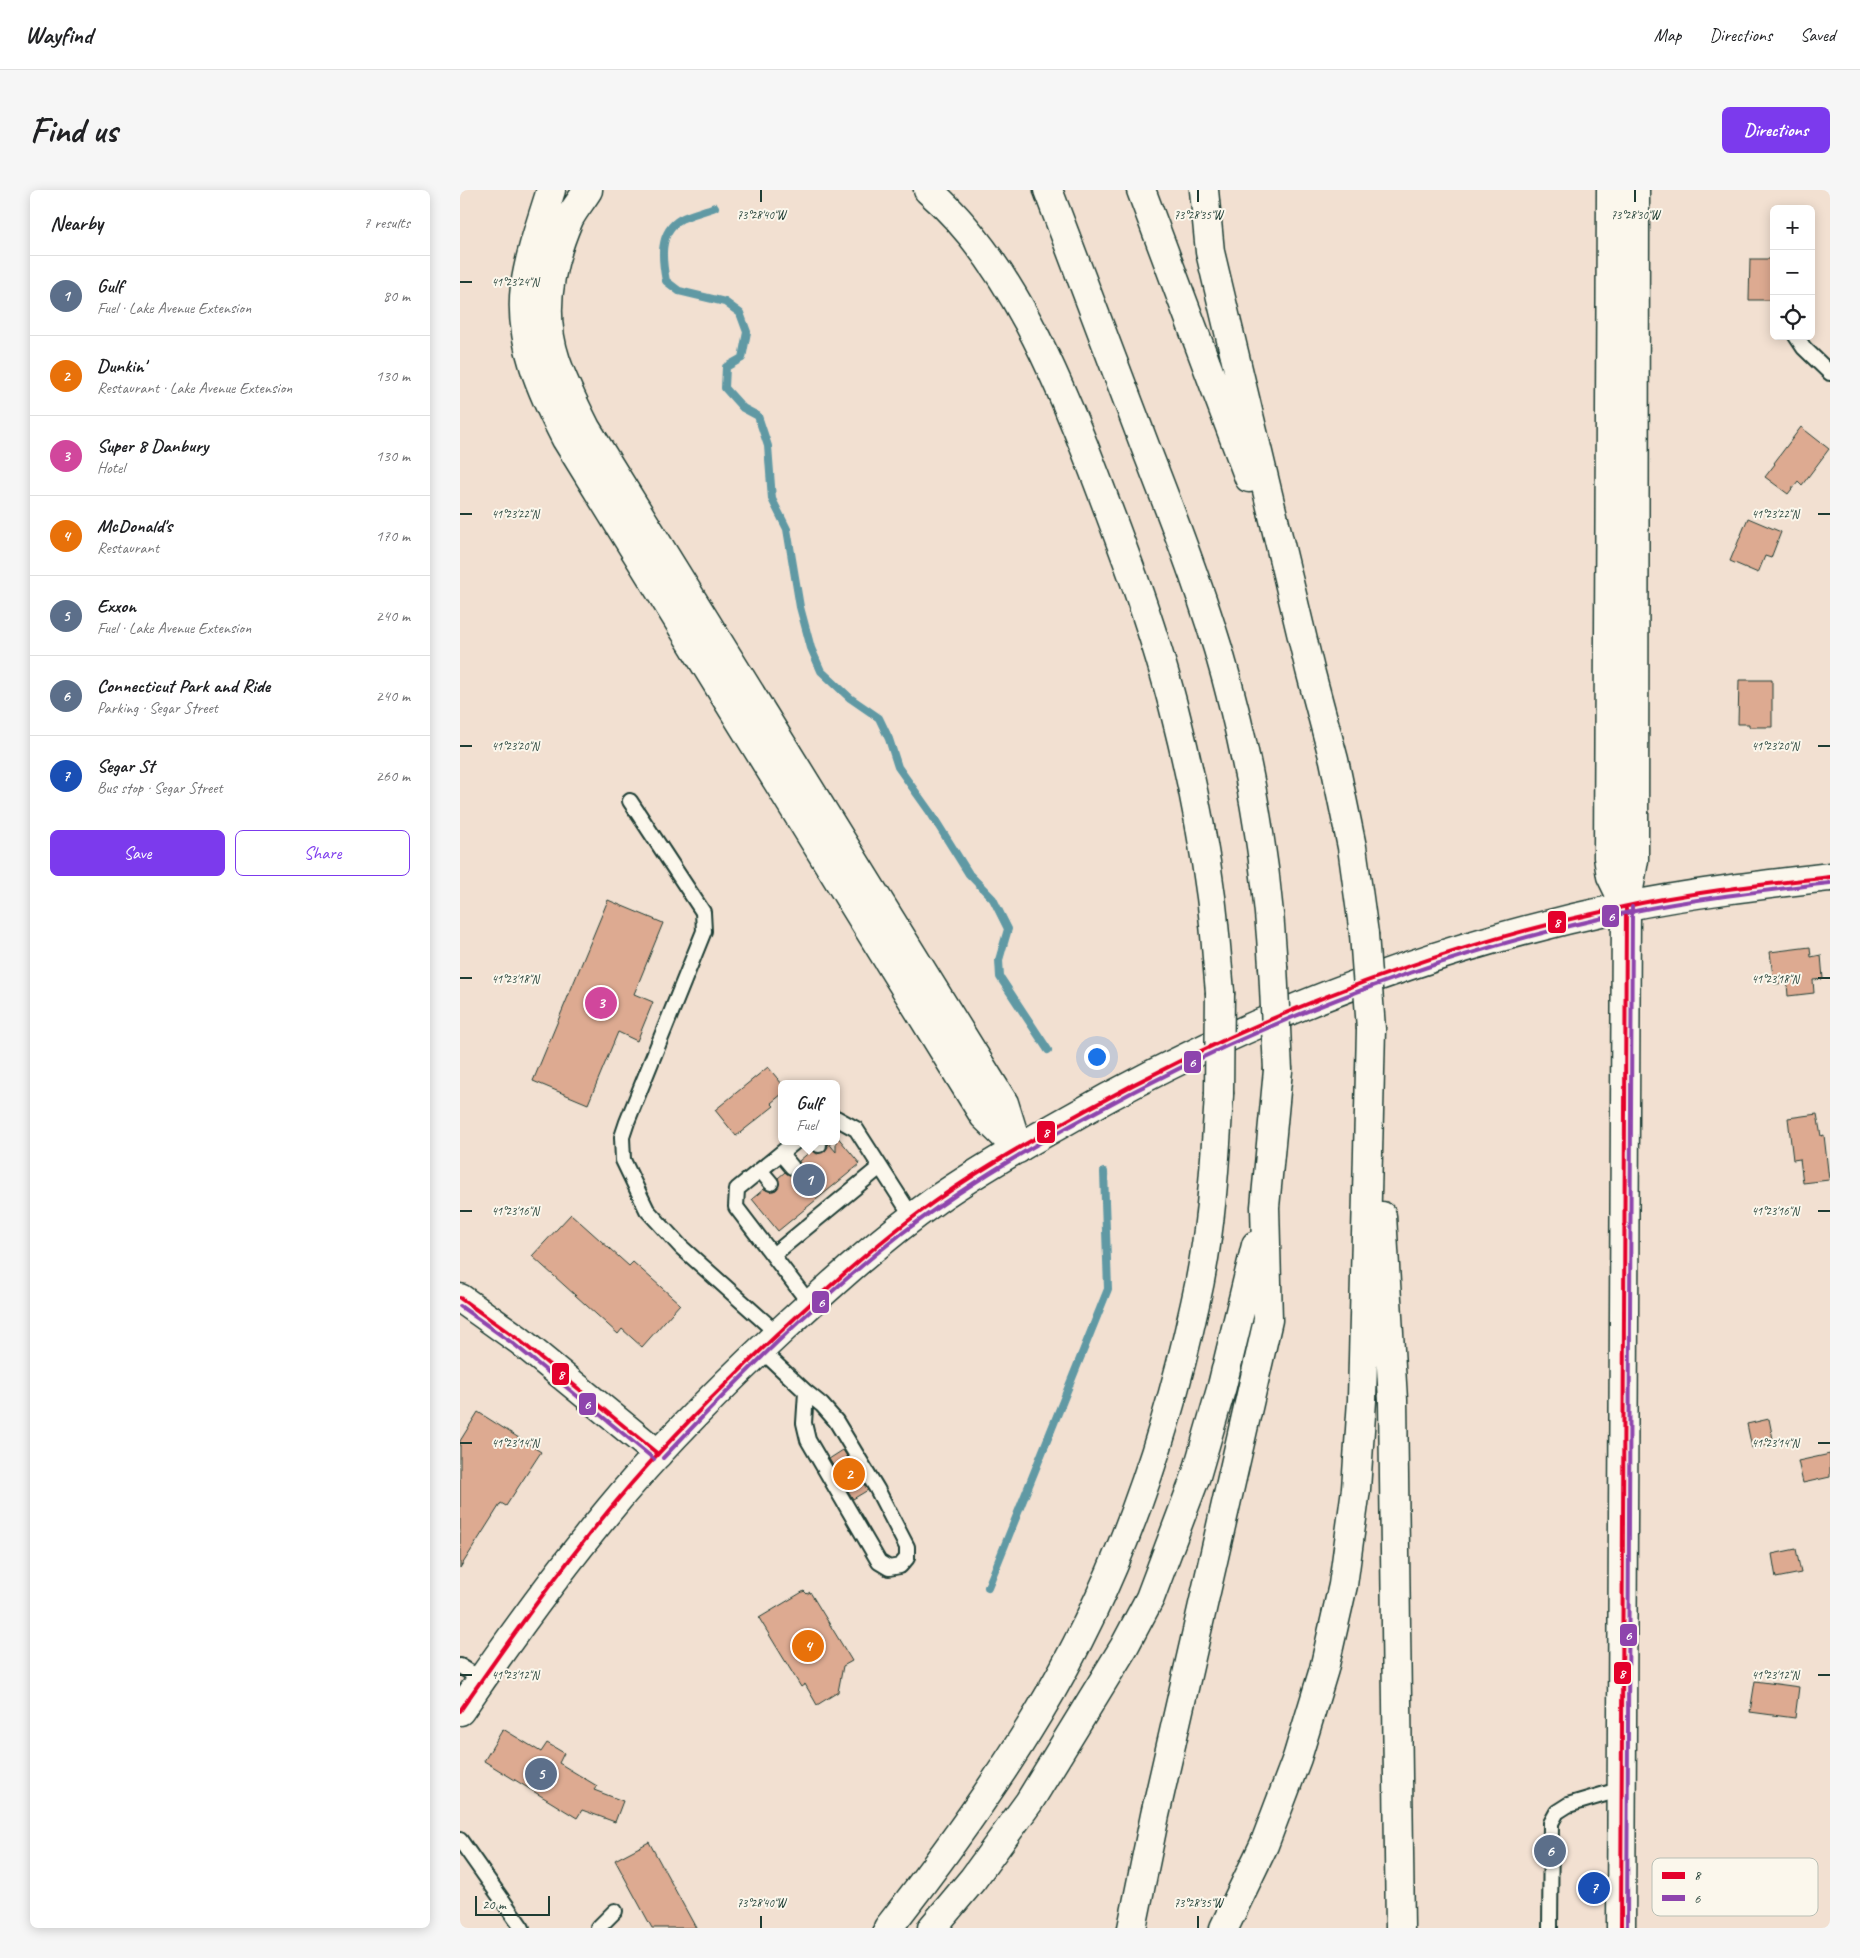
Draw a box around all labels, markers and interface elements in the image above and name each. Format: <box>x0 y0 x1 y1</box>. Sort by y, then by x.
text: Wayfind <box>25 20 92 50</box>
text: Map <box>1654 24 1681 46</box>
text: Directions <box>1709 24 1772 46</box>
text: Saved <box>1800 24 1835 46</box>
button: Directions <box>1722 107 1830 153</box>
text: Find us <box>30 108 117 153</box>
map controls <box>1770 205 1815 340</box>
button: + <box>1770 205 1815 250</box>
text: 73°28'40"W <box>737 207 788 223</box>
text: 73°28'35"W <box>1174 207 1225 223</box>
text: 73°28'30"W <box>1611 207 1662 223</box>
text: Nearby <box>50 210 103 236</box>
text: 7 results <box>363 213 410 233</box>
button: − <box>1770 250 1815 295</box>
text: Gulf <box>97 274 123 298</box>
text: 41°23'24"N <box>491 274 540 290</box>
text: 1 <box>62 286 70 306</box>
text: 80 m <box>383 286 410 306</box>
button: locate <box>1770 295 1815 340</box>
text: Fuel · Lake Avenue Extension <box>97 298 251 318</box>
text: Dunkin' <box>97 354 146 378</box>
text: 2 <box>62 366 70 386</box>
text: 130 m <box>376 366 410 386</box>
text: Restaurant · Lake Avenue Extension <box>97 378 292 398</box>
text: Super 8 Danbury <box>97 434 208 458</box>
text: 3 <box>62 446 70 466</box>
text: 130 m <box>376 446 410 466</box>
text: Hotel <box>97 458 125 478</box>
text: 41°23'22"N <box>491 506 540 522</box>
text: 41°23'22"N <box>1751 506 1800 522</box>
text: McDonald's <box>97 514 172 538</box>
text: 4 <box>62 526 70 546</box>
text: 170 m <box>376 526 410 546</box>
text: Restaurant <box>97 538 159 558</box>
text: Exxon <box>97 594 136 618</box>
text: 5 <box>63 606 69 626</box>
text: 240 m <box>376 606 410 626</box>
text: Fuel · Lake Avenue Extension <box>97 618 251 638</box>
text: Connecticut Park and Ride <box>97 674 270 698</box>
text: 6 <box>62 686 70 706</box>
text: 240 m <box>376 686 410 706</box>
text: Parking · Segar Street <box>97 698 218 718</box>
text: 41°23'20"N <box>491 738 540 754</box>
text: 41°23'20"N <box>1751 738 1800 754</box>
text: Segar St <box>97 754 154 778</box>
text: 7 <box>62 766 70 786</box>
text: 260 m <box>376 766 410 786</box>
text: Bus stop · Segar Street <box>97 778 223 798</box>
button: Save <box>50 830 225 876</box>
button: Share <box>235 830 410 876</box>
line badge: 6 <box>1601 904 1620 928</box>
text: 6 <box>1608 908 1616 925</box>
line badge: 8 <box>1547 910 1567 934</box>
text: 8 <box>1554 914 1562 931</box>
text: 41°23'18"N <box>491 971 540 987</box>
text: 41°23'18"N <box>1751 971 1800 987</box>
pin: 3 <box>585 984 617 1022</box>
your location <box>1084 1044 1110 1070</box>
line badge: 6 <box>1183 1050 1202 1074</box>
text: 6 <box>1189 1054 1197 1071</box>
popup <box>778 1080 840 1145</box>
text: Gulf <box>796 1091 822 1115</box>
text: Fuel <box>796 1115 817 1135</box>
line badge: 8 <box>1036 1120 1056 1144</box>
text: 8 <box>1043 1124 1051 1141</box>
pin: 1 <box>793 1161 825 1199</box>
text: 41°23'16"N <box>491 1203 540 1219</box>
text: 41°23'16"N <box>1751 1203 1800 1219</box>
line badge: 6 <box>811 1290 830 1314</box>
text: 6 <box>818 1294 826 1311</box>
line badge: 8 <box>551 1362 570 1386</box>
text: 8 <box>558 1366 566 1383</box>
line badge: 6 <box>578 1392 597 1416</box>
text: 6 <box>584 1396 592 1413</box>
text: 41°23'14"N <box>491 1435 540 1451</box>
text: 41°23'14"N <box>1751 1435 1800 1451</box>
pin: 2 <box>833 1455 865 1493</box>
line badge: 6 <box>1619 1623 1638 1647</box>
pin: 4 <box>792 1627 824 1665</box>
text: 6 <box>1625 1627 1633 1644</box>
line badge: 8 <box>1613 1661 1632 1685</box>
text: 8 <box>1619 1665 1627 1682</box>
text: 41°23'12"N <box>491 1667 540 1683</box>
text: 41°23'12"N <box>1751 1667 1800 1683</box>
pin: 5 <box>525 1755 557 1793</box>
pin: 6 <box>1534 1832 1566 1870</box>
legend <box>1652 1858 1818 1916</box>
text: 8 <box>1694 1867 1702 1884</box>
pin: 7 <box>1578 1869 1610 1907</box>
text: 6 <box>1694 1890 1701 1907</box>
scale bar <box>475 1893 550 1916</box>
text: 73°28'40"W <box>737 1895 788 1911</box>
text: 73°28'35"W <box>1174 1895 1225 1911</box>
text: 20 m <box>482 1896 506 1913</box>

